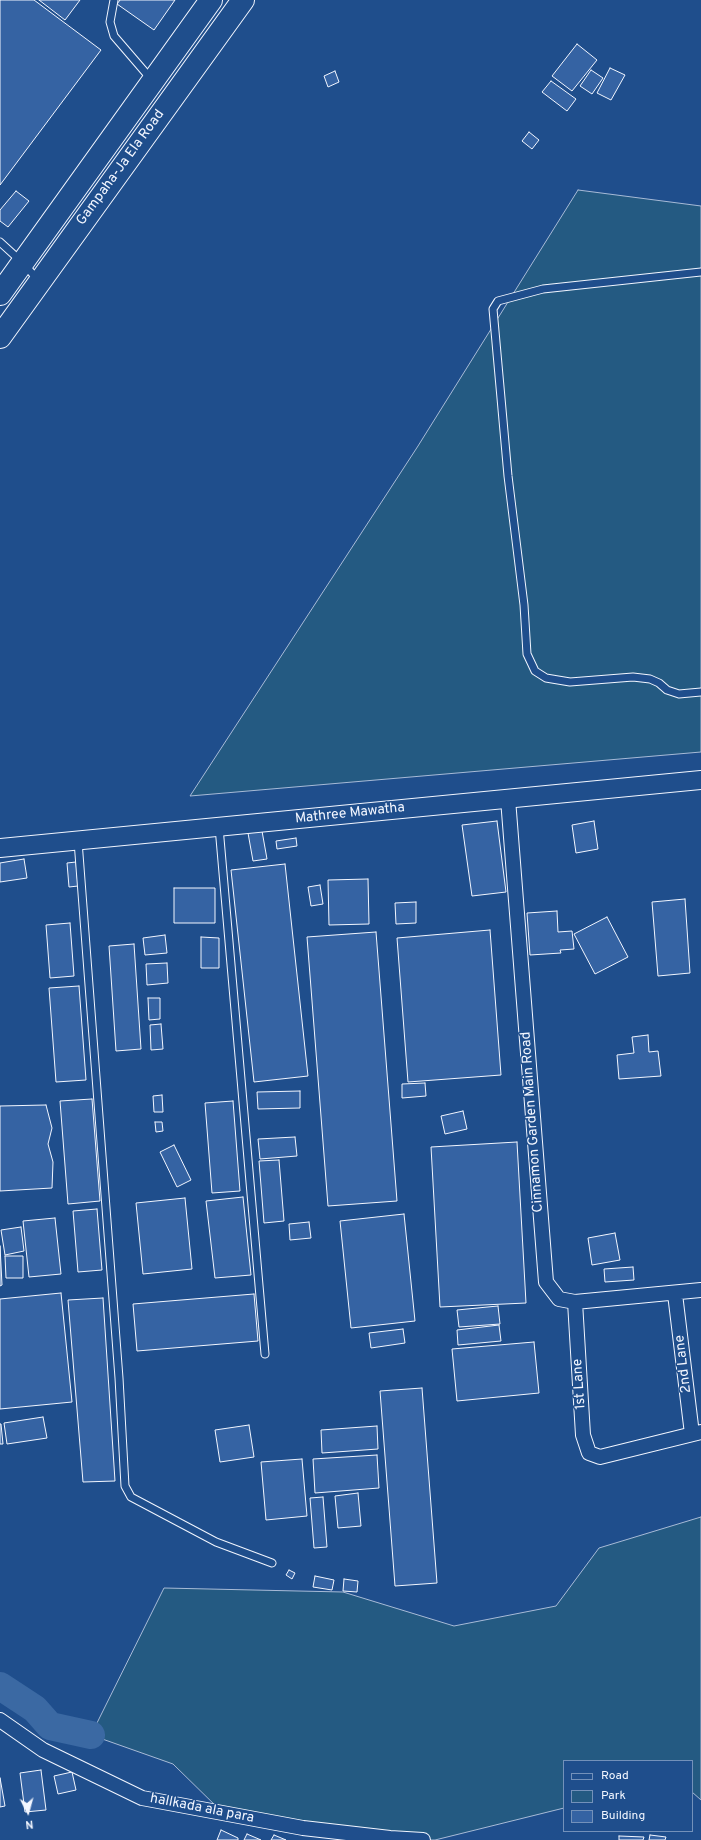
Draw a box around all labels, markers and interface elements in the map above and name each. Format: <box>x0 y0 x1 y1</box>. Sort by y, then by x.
street label: Gampaha-Ja Ela Road <box>73 107 169 229</box>
street label: Mathree Mawatha <box>294 800 406 828</box>
street label: Cinnamon Garden Main Road <box>518 1031 548 1213</box>
street label: 2nd Lane <box>672 1334 696 1394</box>
street label: 1st Lane <box>570 1358 590 1410</box>
legend <box>563 1760 693 1832</box>
text: Road <box>601 1768 629 1784</box>
text: Park <box>601 1788 626 1804</box>
street label: hallkada ala para <box>149 1791 255 1827</box>
north arrow <box>8 1792 48 1832</box>
text: Building <box>601 1808 645 1824</box>
text: N <box>25 1817 34 1831</box>

